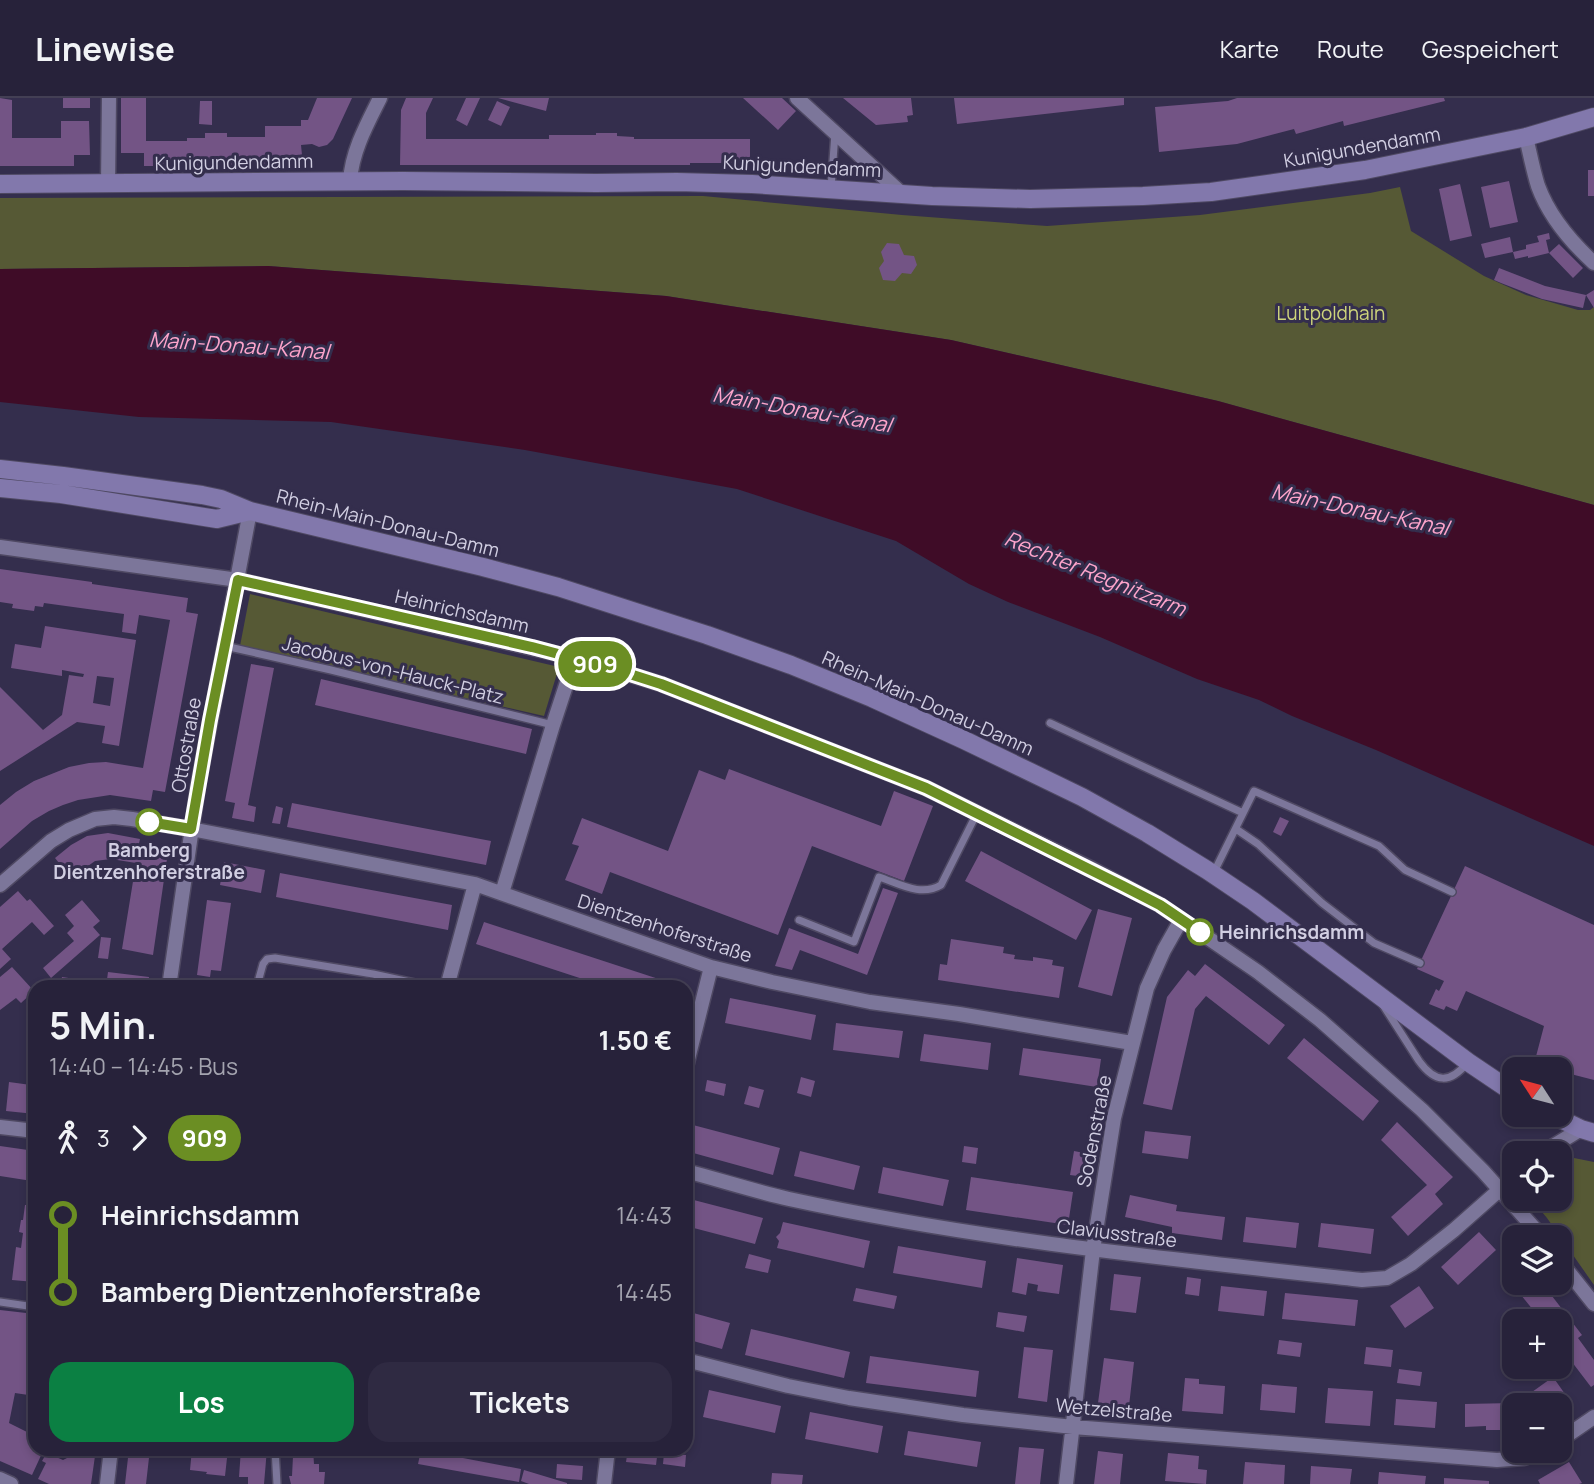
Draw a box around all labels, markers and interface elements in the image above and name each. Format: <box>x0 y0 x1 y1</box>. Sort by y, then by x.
text: Linewise <box>35 26 175 71</box>
text: Karte <box>1220 32 1279 65</box>
text: Route <box>1317 32 1384 65</box>
text: Gespeichert <box>1422 32 1559 65</box>
street label: Kunigundendamm <box>1282 120 1442 174</box>
street label: Kunigundendamm <box>154 148 314 176</box>
street label: Kunigundendamm <box>722 149 882 183</box>
park label: Luitpoldhain <box>1277 300 1385 326</box>
water label: Main-Donau-Kanal <box>148 325 333 365</box>
water label: Main-Donau-Kanal <box>711 380 897 439</box>
water label: Main-Donau-Kanal <box>1269 477 1454 542</box>
street label: Rhein-Main-Donau-Damm <box>274 483 502 563</box>
water label: Rechter Regnitzarm <box>1001 524 1191 623</box>
street label: Heinrichsdamm <box>392 583 532 639</box>
street label: Jacobus-von-Hauck-Platz <box>280 630 506 710</box>
line badge: 909 <box>555 641 635 687</box>
street label: Rhein-Main-Donau-Damm <box>818 645 1038 761</box>
text: 909 <box>572 647 618 680</box>
street label: Ottostraße <box>165 695 207 795</box>
marker: Bamberg Dientzenhoferstraße <box>136 809 162 835</box>
place label: Bamberg Dientzenhoferstraße <box>53 837 245 885</box>
street label: Dientzenhoferstraße <box>575 888 755 968</box>
marker: Heinrichsdamm <box>1187 919 1213 945</box>
place label: Heinrichsdamm <box>1219 919 1364 945</box>
text: 5 Min. <box>49 998 157 1050</box>
text: 1.50 € <box>598 1022 672 1058</box>
text: 14:40 – 14:45 · Bus <box>49 1050 238 1082</box>
north arrow <box>1502 1057 1572 1127</box>
map controls <box>1502 1057 1572 1463</box>
street label: Sodenstraße <box>1070 1073 1118 1189</box>
icon: walk <box>49 1119 87 1157</box>
icon: forward <box>120 1119 158 1157</box>
text: 909 <box>182 1121 227 1154</box>
text: 3 <box>97 1122 110 1154</box>
button: locate <box>1502 1141 1572 1211</box>
text: Heinrichsdamm <box>101 1197 300 1233</box>
text: 14:43 <box>616 1199 672 1231</box>
street label: Claviusstraße <box>1056 1213 1178 1253</box>
button: layers <box>1502 1225 1572 1295</box>
text: Bamberg Dientzenhoferstraße <box>101 1274 481 1310</box>
text: 14:45 <box>616 1276 672 1308</box>
button: + <box>1502 1309 1572 1379</box>
button: Los <box>49 1362 354 1442</box>
button: Tickets <box>368 1362 672 1442</box>
street label: Wetzelstraße <box>1054 1392 1174 1428</box>
button: − <box>1502 1393 1572 1463</box>

